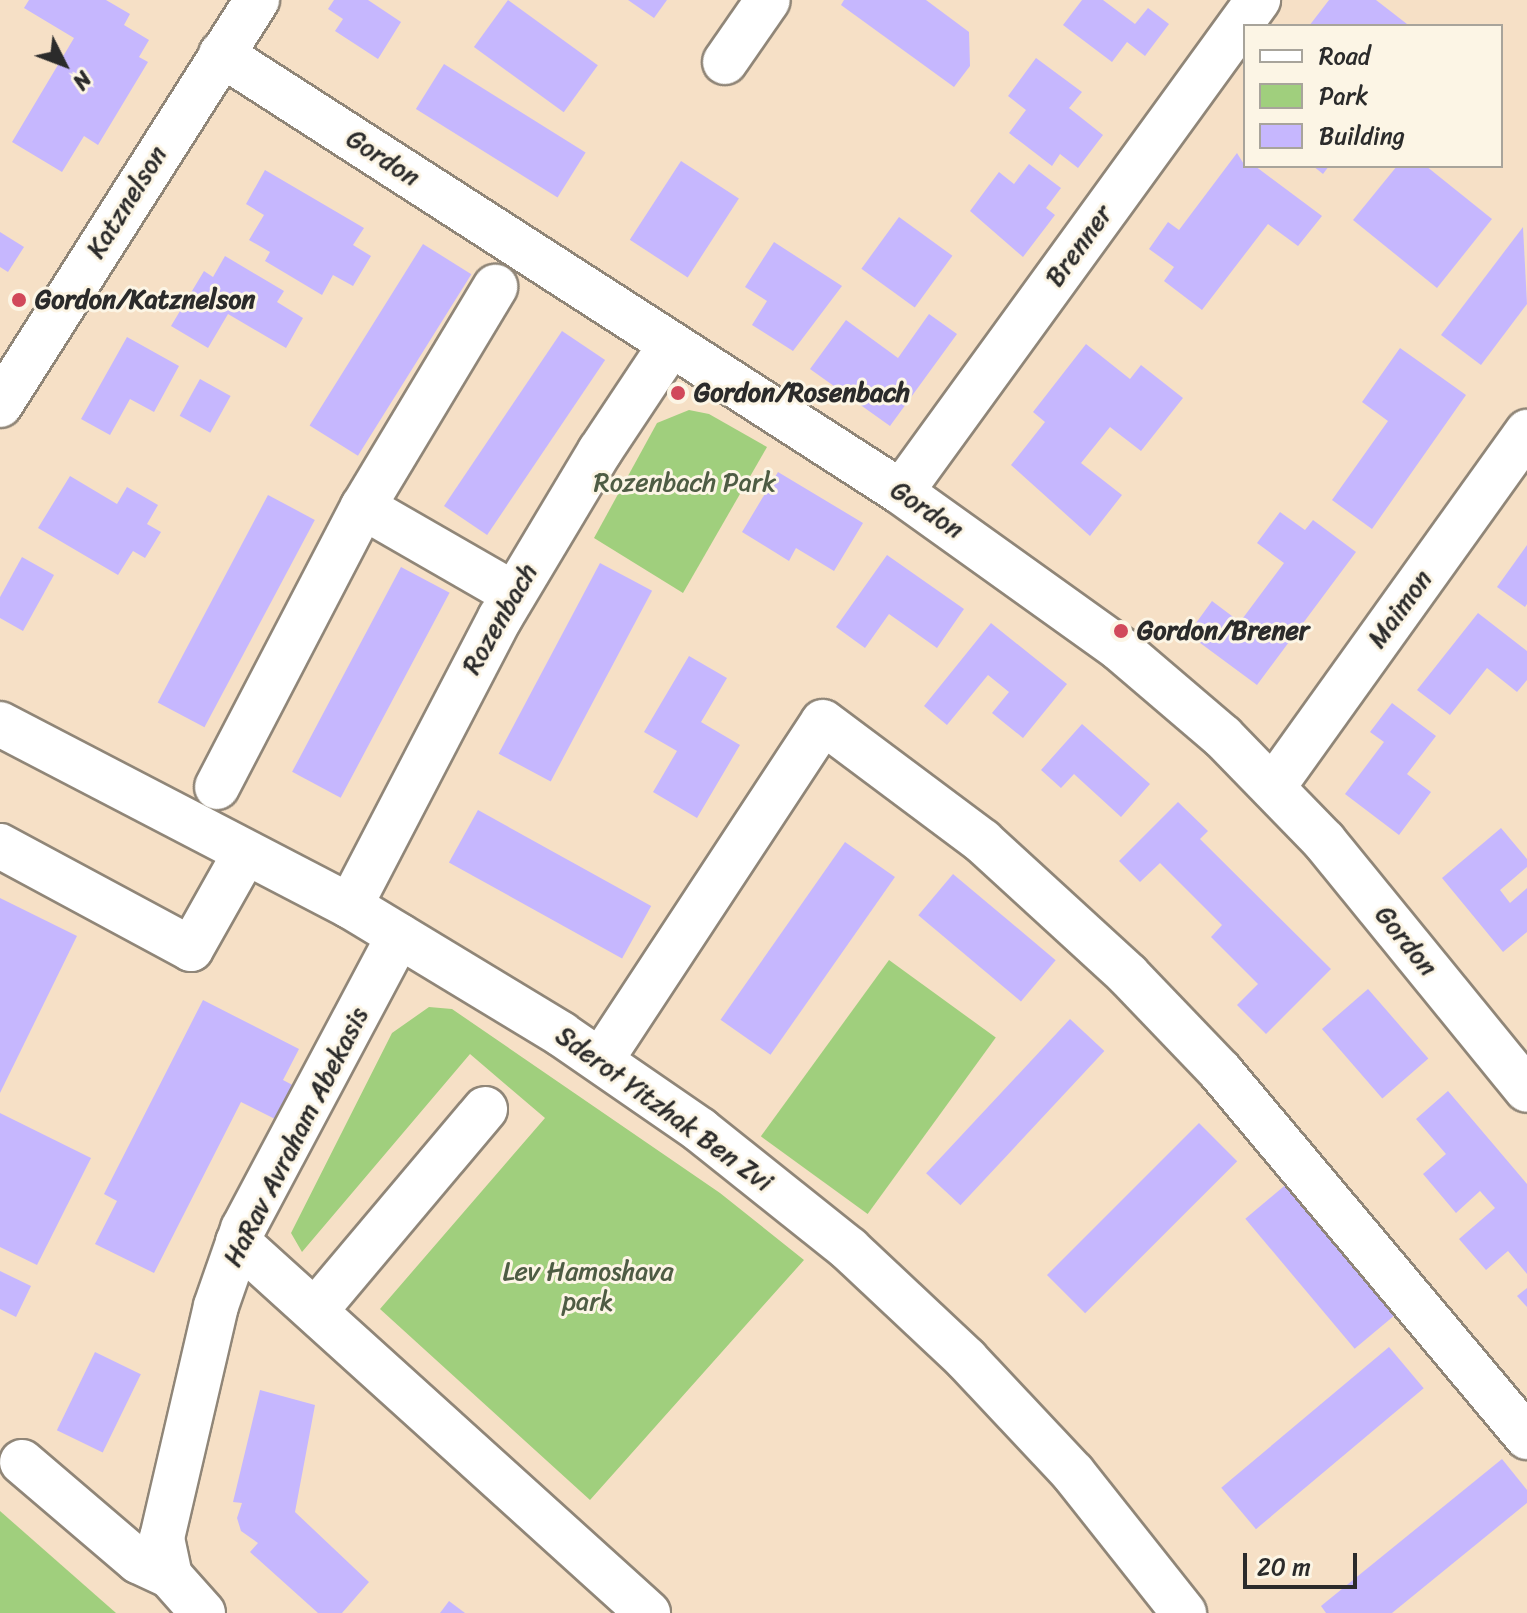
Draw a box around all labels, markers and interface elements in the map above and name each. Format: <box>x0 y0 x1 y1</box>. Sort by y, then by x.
north arrow <box>24 24 104 104</box>
legend <box>1243 24 1503 168</box>
text: Road <box>1319 35 1370 77</box>
text: N <box>63 62 102 99</box>
text: Park <box>1319 75 1368 117</box>
text: Building <box>1319 115 1405 157</box>
street label: Gordon <box>340 123 426 193</box>
street label: Katznelson <box>80 140 174 264</box>
street label: Brenner <box>1039 199 1119 293</box>
place label: Gordon/Katznelson <box>35 284 255 316</box>
marker: Gordon/Katznelson <box>10 291 28 309</box>
place label: Gordon/Rosenbach <box>694 377 910 409</box>
marker: Gordon/Rosenbach <box>669 384 687 402</box>
park label: Rozenbach Park <box>594 467 776 499</box>
street label: Gordon <box>885 474 969 546</box>
street label: Rozenbach <box>456 558 544 680</box>
street label: Maimon <box>1361 564 1439 654</box>
place label: Gordon/Brener <box>1137 615 1309 647</box>
marker: Gordon/Brener <box>1112 622 1130 640</box>
street label: Gordon <box>1368 900 1444 982</box>
street label: HaRav Avraham Abekasis <box>217 1002 375 1272</box>
street label: Sderot Yitzhak Ben Zvi <box>550 1020 778 1198</box>
park label: Lev Hamoshava park <box>502 1256 674 1318</box>
scale bar <box>1247 1537 1361 1587</box>
text: 20 m <box>1257 1546 1311 1588</box>

